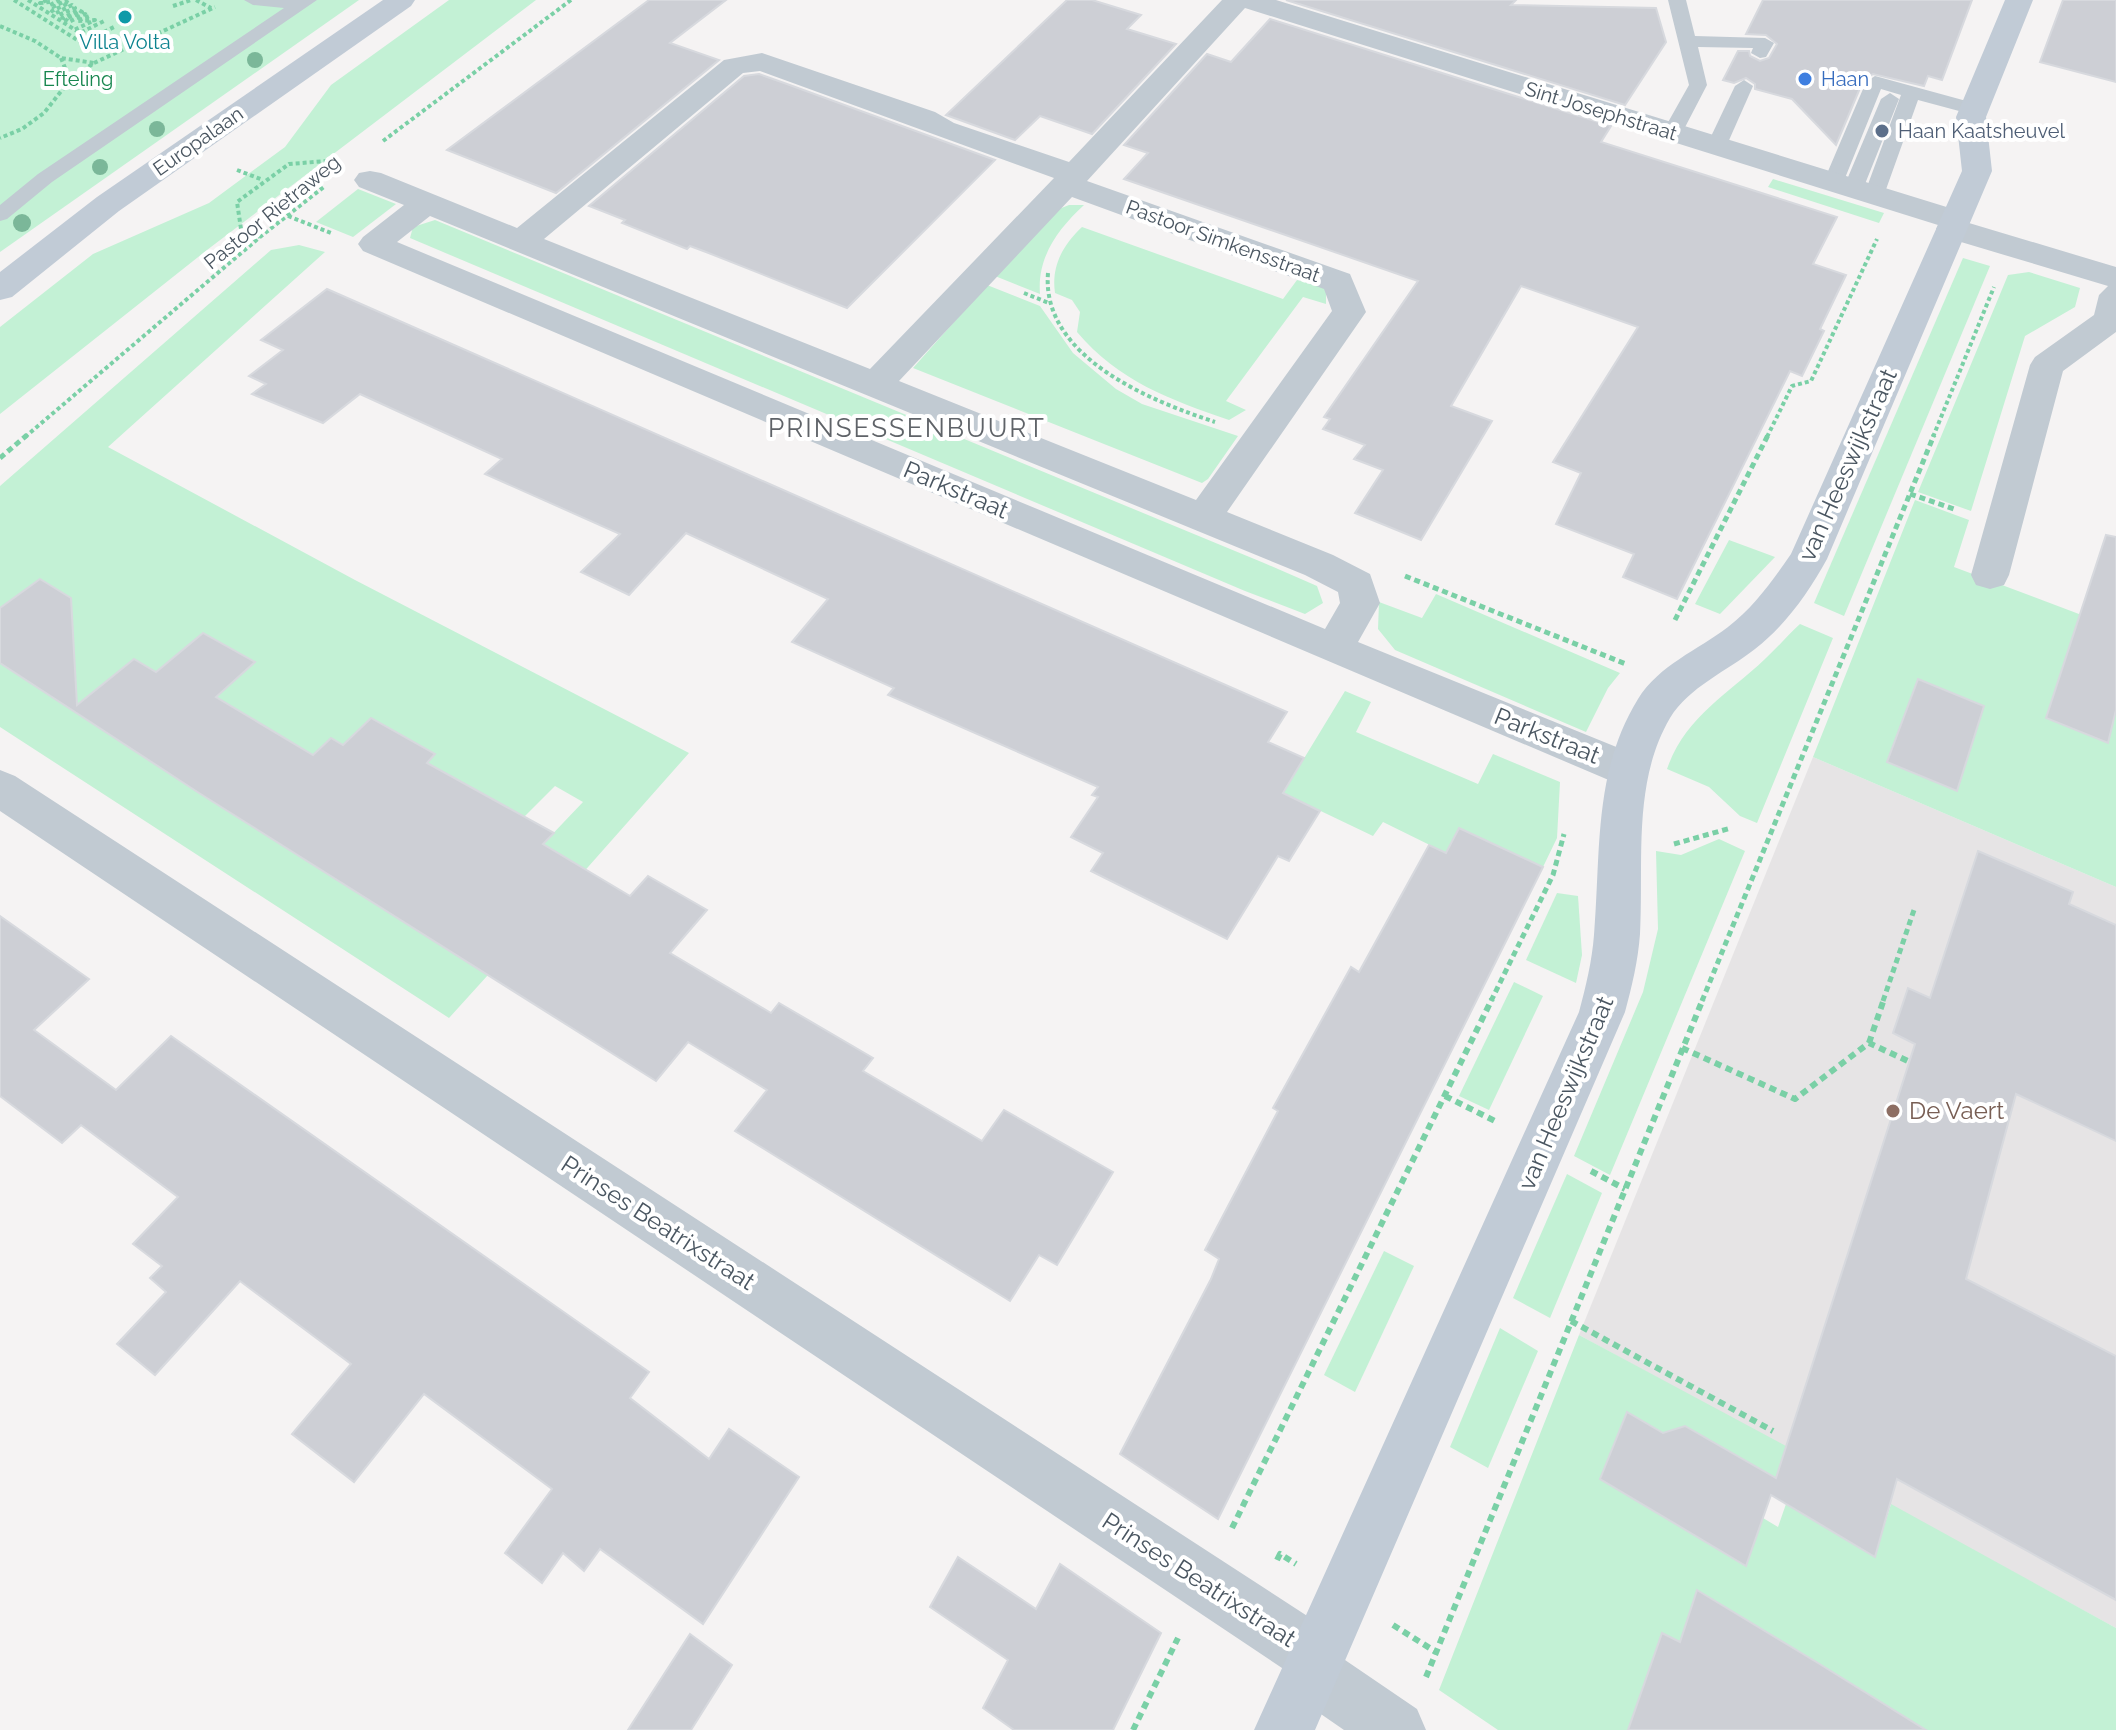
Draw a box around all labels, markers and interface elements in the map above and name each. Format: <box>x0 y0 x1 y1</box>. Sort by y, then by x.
marker: Villa Volta <box>116 8 134 26</box>
place label: Villa Volta <box>79 30 171 54</box>
park label: Efteling <box>43 67 113 91</box>
place label: Haan <box>1821 67 1869 91</box>
marker: Haan <box>1796 70 1814 88</box>
street label: Sint Josephstraat <box>1522 76 1680 146</box>
street label: Europalaan <box>148 101 248 181</box>
place label: Haan Kaatsheuvel <box>1898 119 2065 143</box>
marker: Haan Kaatsheuvel <box>1873 122 1891 140</box>
street label: Pastoor Rietraweg <box>199 150 345 274</box>
street label: Pastoor Simkensstraat <box>1123 195 1324 287</box>
street label: van Heeswijkstraat <box>1792 364 1903 566</box>
district label: PRINSESSENBUURT <box>768 413 1046 443</box>
street label: Parkstraat <box>899 454 1013 525</box>
street label: Parkstraat <box>1490 701 1604 770</box>
street label: van Heeswijkstraat <box>1512 992 1619 1194</box>
place label: De Vaert <box>1909 1096 2004 1125</box>
marker: De Vaert <box>1884 1102 1902 1120</box>
street label: Prinses Beatrixstraat <box>556 1149 760 1296</box>
street label: Prinses Beatrixstraat <box>1097 1506 1301 1653</box>

